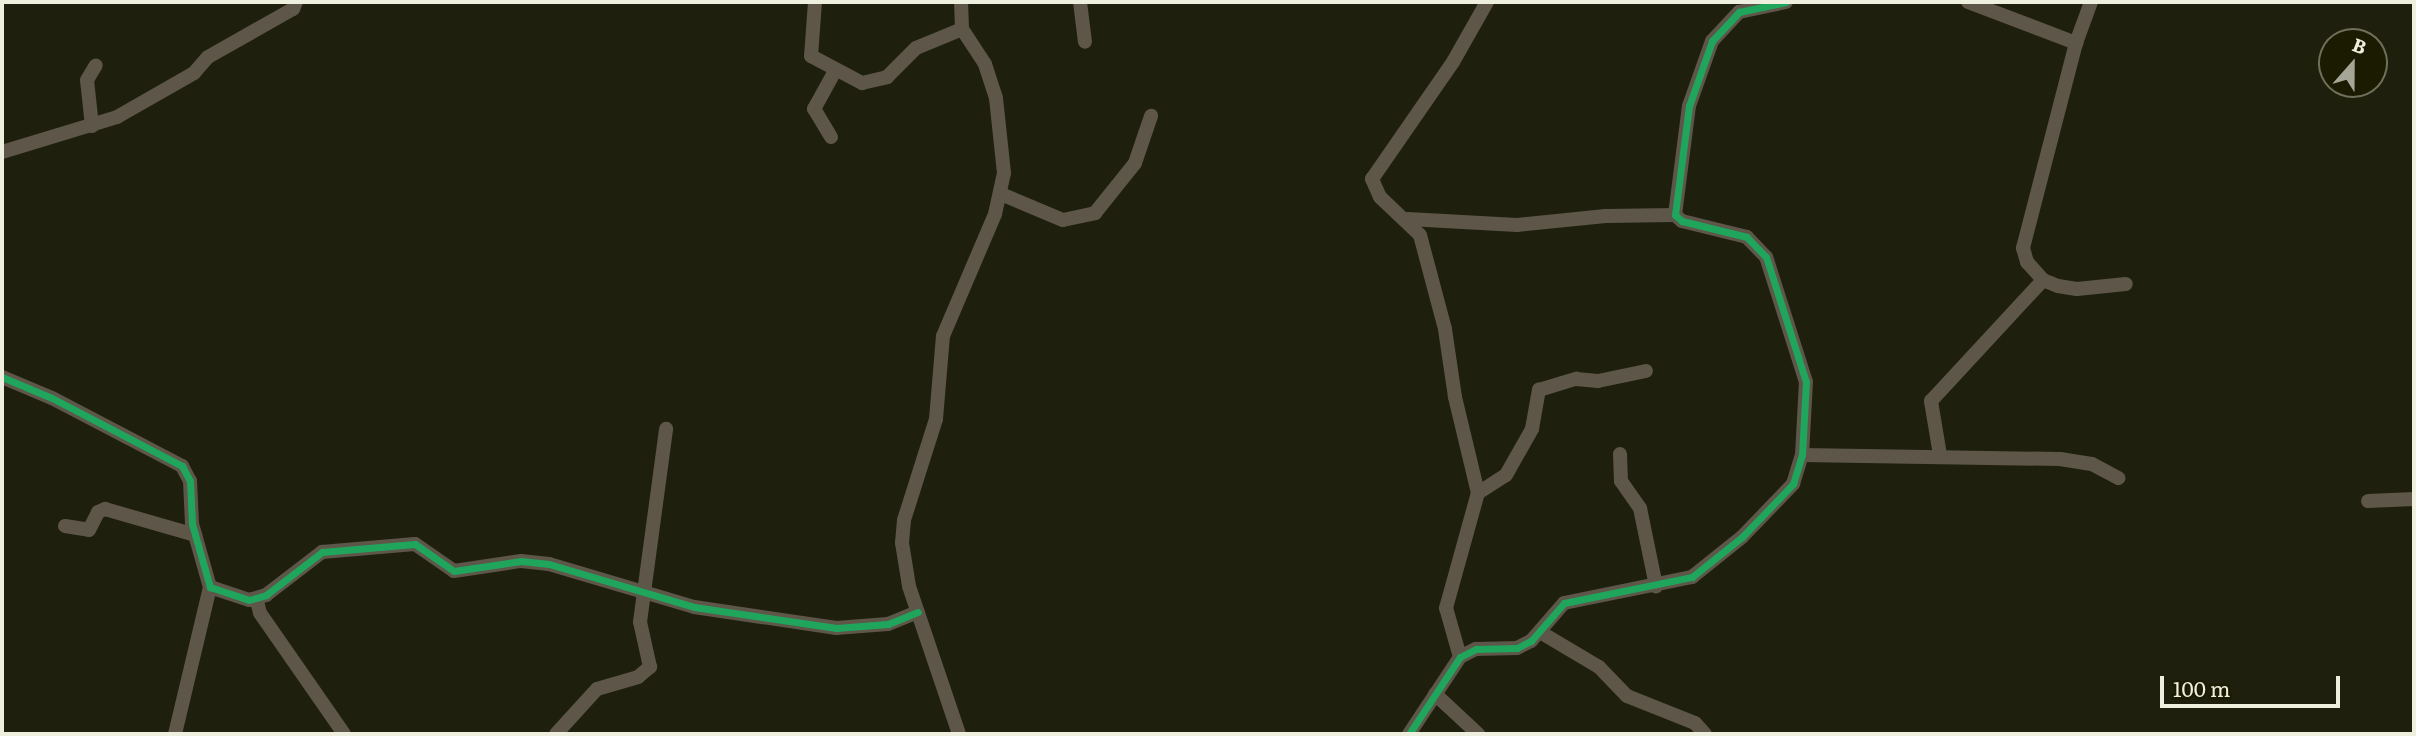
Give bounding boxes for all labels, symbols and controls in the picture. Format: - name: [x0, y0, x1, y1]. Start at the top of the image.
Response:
- north arrow: [2318, 28, 2388, 98]
- text: B: [2349, 30, 2371, 61]
- scale bar: [2164, 662, 2344, 706]
- text: 100 m: [2173, 672, 2230, 703]

